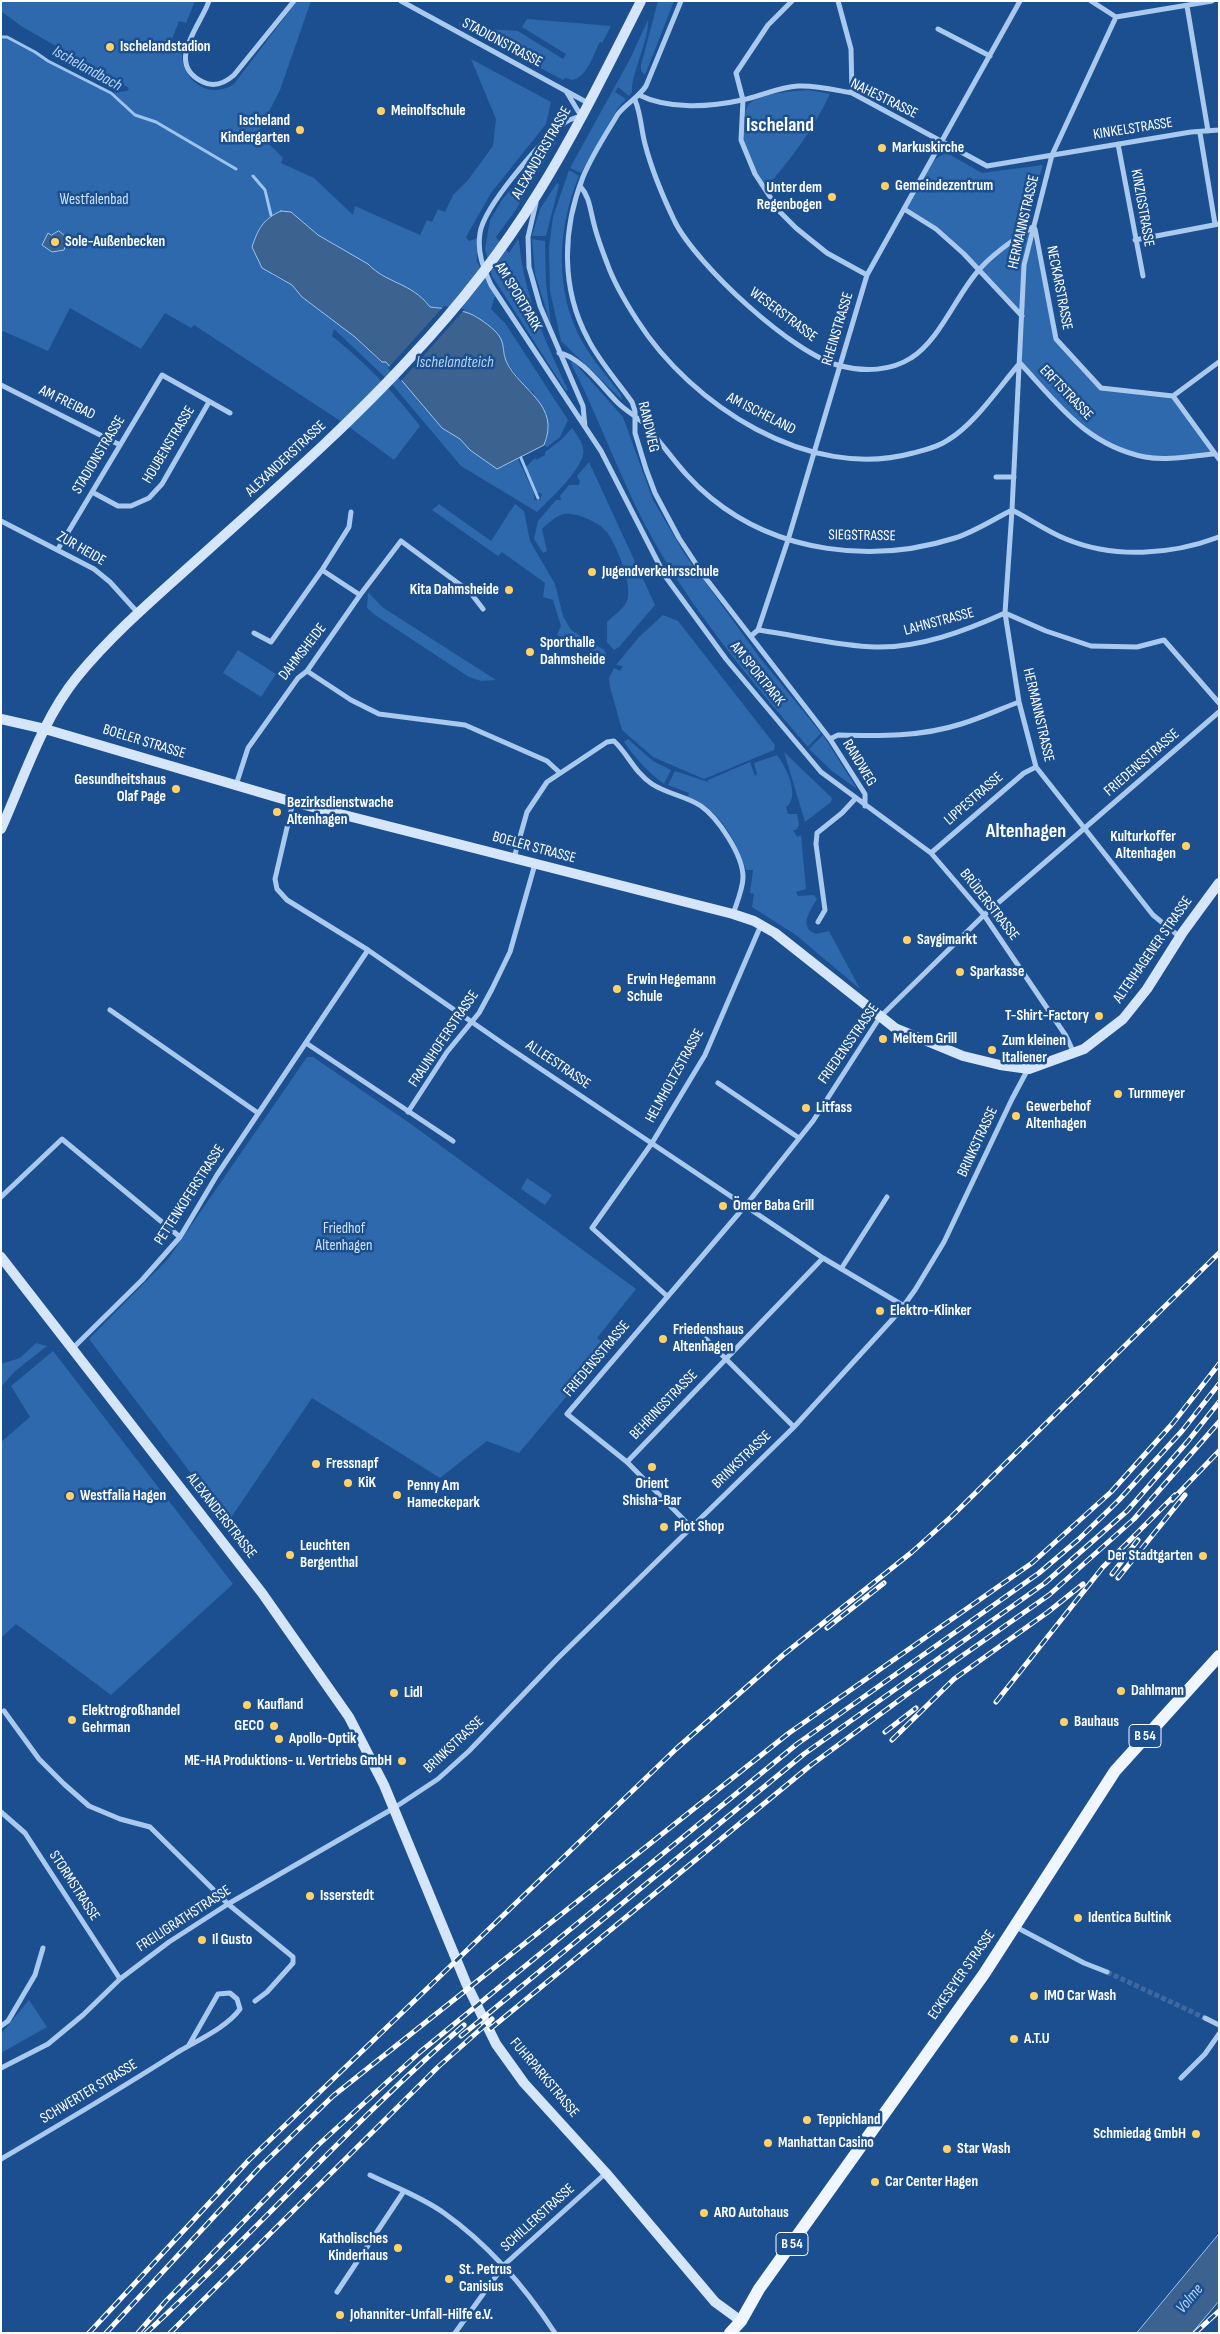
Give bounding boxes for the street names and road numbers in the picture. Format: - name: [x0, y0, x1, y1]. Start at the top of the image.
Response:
- street label: STADIONSTRASSE: [459, 14, 545, 72]
- street label: NAHESTRASSE: [848, 75, 920, 123]
- street label: ALEXANDERSTRASSE: [508, 104, 576, 202]
- street label: KINKELSTRASSE: [1092, 114, 1174, 144]
- street label: KINZIGSTRASSE: [1126, 168, 1158, 248]
- street label: HERMANNSTRASSE: [1004, 173, 1044, 271]
- street label: NECKARSTRASSE: [1042, 244, 1076, 332]
- street label: AM SPORTPARK: [491, 259, 545, 335]
- street label: WESERSTRASSE: [746, 284, 820, 346]
- street label: RHEINSTRASSE: [818, 290, 858, 368]
- street label: ERFTSTRASSE: [1035, 362, 1097, 424]
- street label: AM FREIBAD: [36, 382, 98, 424]
- street label: AM ISCHELAND: [723, 389, 799, 439]
- street label: RANDWEG: [633, 400, 663, 454]
- street label: HOUBENSTRASSE: [139, 403, 199, 487]
- street label: STADIONSTRASSE: [69, 413, 129, 497]
- street label: ALEXANDERSTRASSE: [242, 417, 330, 501]
- street label: SIEGSTRASSE: [828, 526, 896, 546]
- street label: ZUR HEIDE: [53, 528, 109, 570]
- street label: LAHNSTRASSE: [902, 604, 976, 640]
- street label: DAHMSHEIDE: [275, 620, 331, 684]
- street label: AM SPORTPARK: [726, 638, 788, 710]
- street label: HERMANNSTRASSE: [1018, 666, 1058, 764]
- street label: BOELER STRASSE: [100, 721, 188, 763]
- street label: FRIEDENSSTRASSE: [1101, 725, 1183, 801]
- street label: RANDWEG: [838, 736, 880, 790]
- street label: LIPPESTRASSE: [941, 769, 1007, 829]
- street label: BOELER STRASSE: [490, 828, 578, 868]
- street label: BRÜDERSTRASSE: [955, 866, 1023, 944]
- street label: ALTENHAGENER STRASSE: [1109, 893, 1197, 1007]
- street label: FRAUNHOFERSTRASSE: [405, 987, 483, 1091]
- street label: FRIEDENSSTRASSE: [815, 1000, 883, 1088]
- street label: HELMHOLTZSTRASSE: [642, 1026, 708, 1126]
- street label: ALLEESTRASSE: [522, 1037, 594, 1093]
- street label: BRINKSTRASSE: [954, 1104, 1002, 1180]
- street label: PETTENKOFERSTRASSE: [151, 1141, 229, 1249]
- street label: FRIEDENSSTRASSE: [560, 1317, 634, 1401]
- street label: BEHRINGSTRASSE: [626, 1366, 702, 1444]
- street label: BRINKSTRASSE: [709, 1427, 775, 1493]
- street label: ALEXANDERSTRASSE: [182, 1470, 260, 1562]
- street label: BRINKSTRASSE: [420, 1713, 488, 1777]
- road number: B 54: [1129, 1724, 1161, 1748]
- street label: STORMSTRASSE: [45, 1848, 103, 1924]
- street label: FREILIGRATHSTRASSE: [133, 1882, 235, 1956]
- street label: ECKESEYER STRASSE: [925, 1927, 999, 2023]
- street label: FUHRPARKSTRASSE: [506, 2035, 582, 2121]
- street label: SCHWERTER STRASSE: [37, 2056, 141, 2128]
- street label: SCHILLERSTRASSE: [497, 2180, 579, 2256]
- road number: B 54: [776, 2232, 808, 2256]

